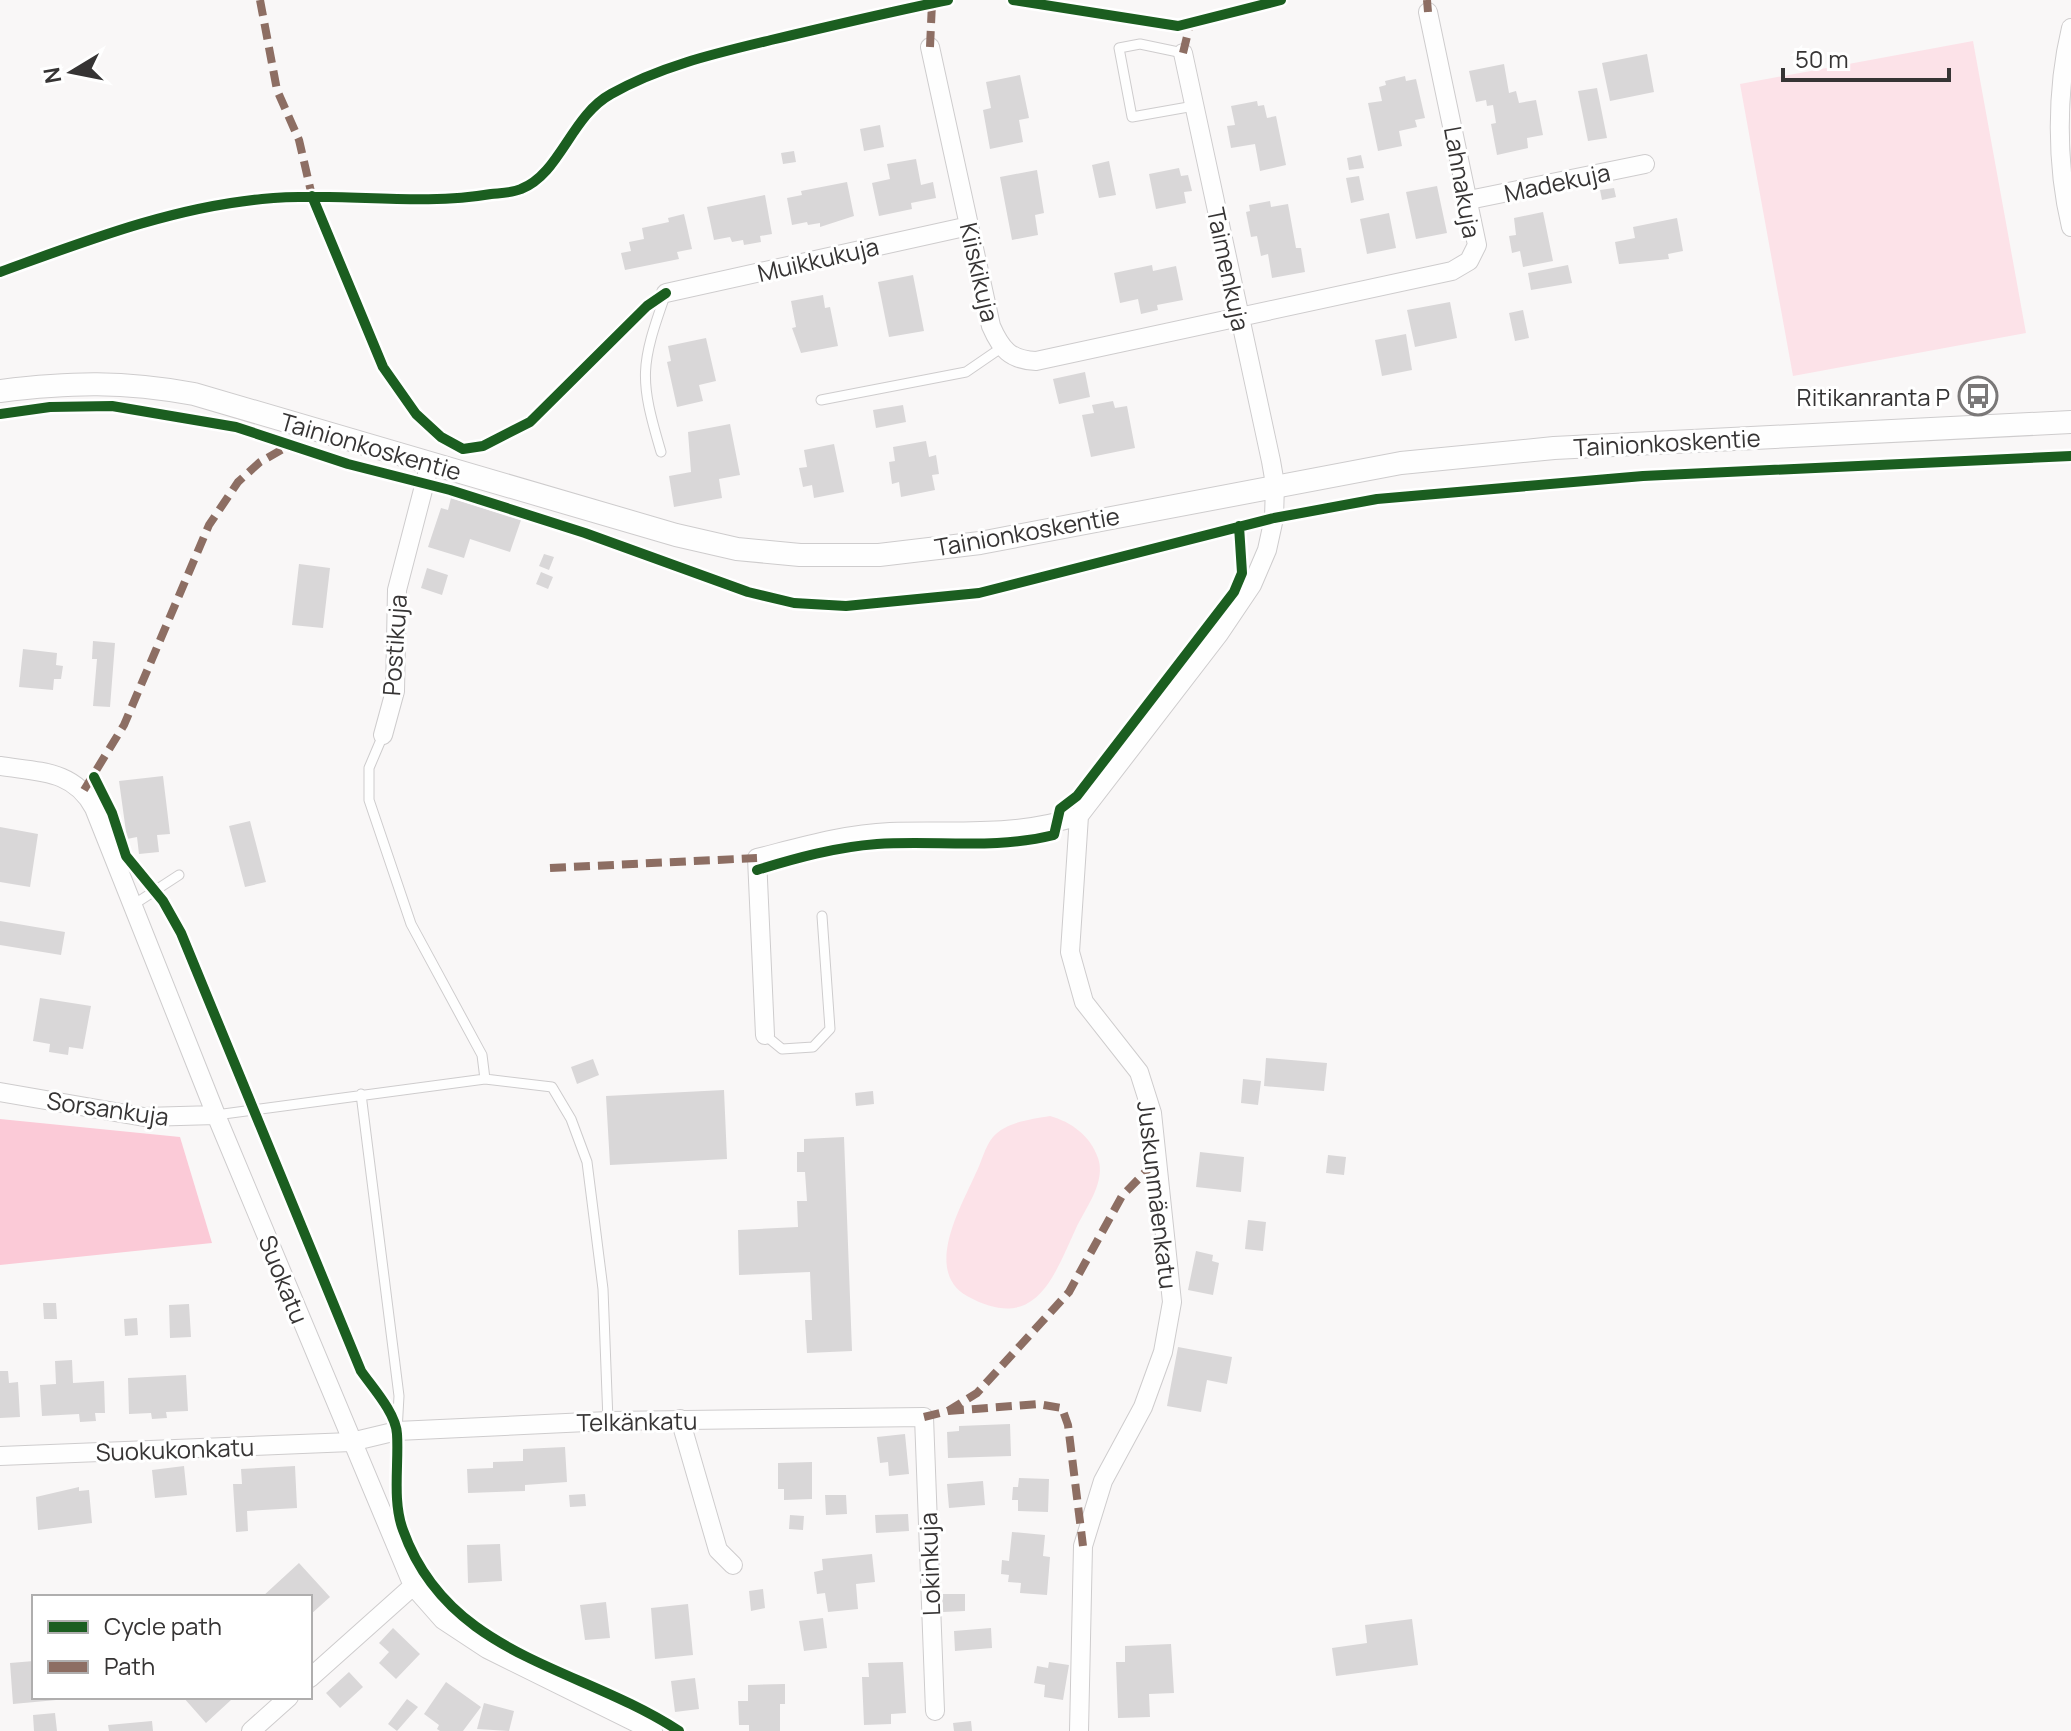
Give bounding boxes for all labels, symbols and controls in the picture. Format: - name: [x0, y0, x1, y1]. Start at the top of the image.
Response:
- north arrow: [32, 32, 112, 112]
- scale bar: [1783, 32, 1949, 82]
- text: 50 m: [1795, 42, 1849, 75]
- text: N: [36, 65, 68, 86]
- street label: Lahnakuja: [1437, 124, 1489, 240]
- street label: Madekuja: [1501, 155, 1613, 209]
- street label: Taimenkuja: [1200, 204, 1258, 334]
- street label: Kiiskikuja: [953, 219, 1007, 325]
- street label: Muikkukuja: [754, 229, 882, 289]
- bus stop icon: Ritikanranta P: [1957, 375, 1999, 417]
- place label: Ritikanranta P: [1797, 380, 1950, 413]
- street label: Tainionkoskentie: [277, 404, 465, 488]
- street label: Tainionkoskentie: [1573, 421, 1761, 463]
- street label: Tainionkoskentie: [932, 499, 1122, 563]
- street label: Postikuja: [374, 593, 414, 697]
- street label: Sorsankuja: [45, 1083, 171, 1133]
- street label: Juskunmäenkatu: [1130, 1099, 1186, 1291]
- street label: Suokatu: [251, 1230, 317, 1328]
- street label: Telkänkatu: [576, 1403, 698, 1439]
- street label: Suokukonkatu: [95, 1430, 255, 1468]
- street label: Lokinkuja: [911, 1512, 947, 1616]
- legend: [32, 1595, 312, 1699]
- text: Cycle path: [104, 1609, 222, 1642]
- text: Path: [104, 1649, 155, 1682]

